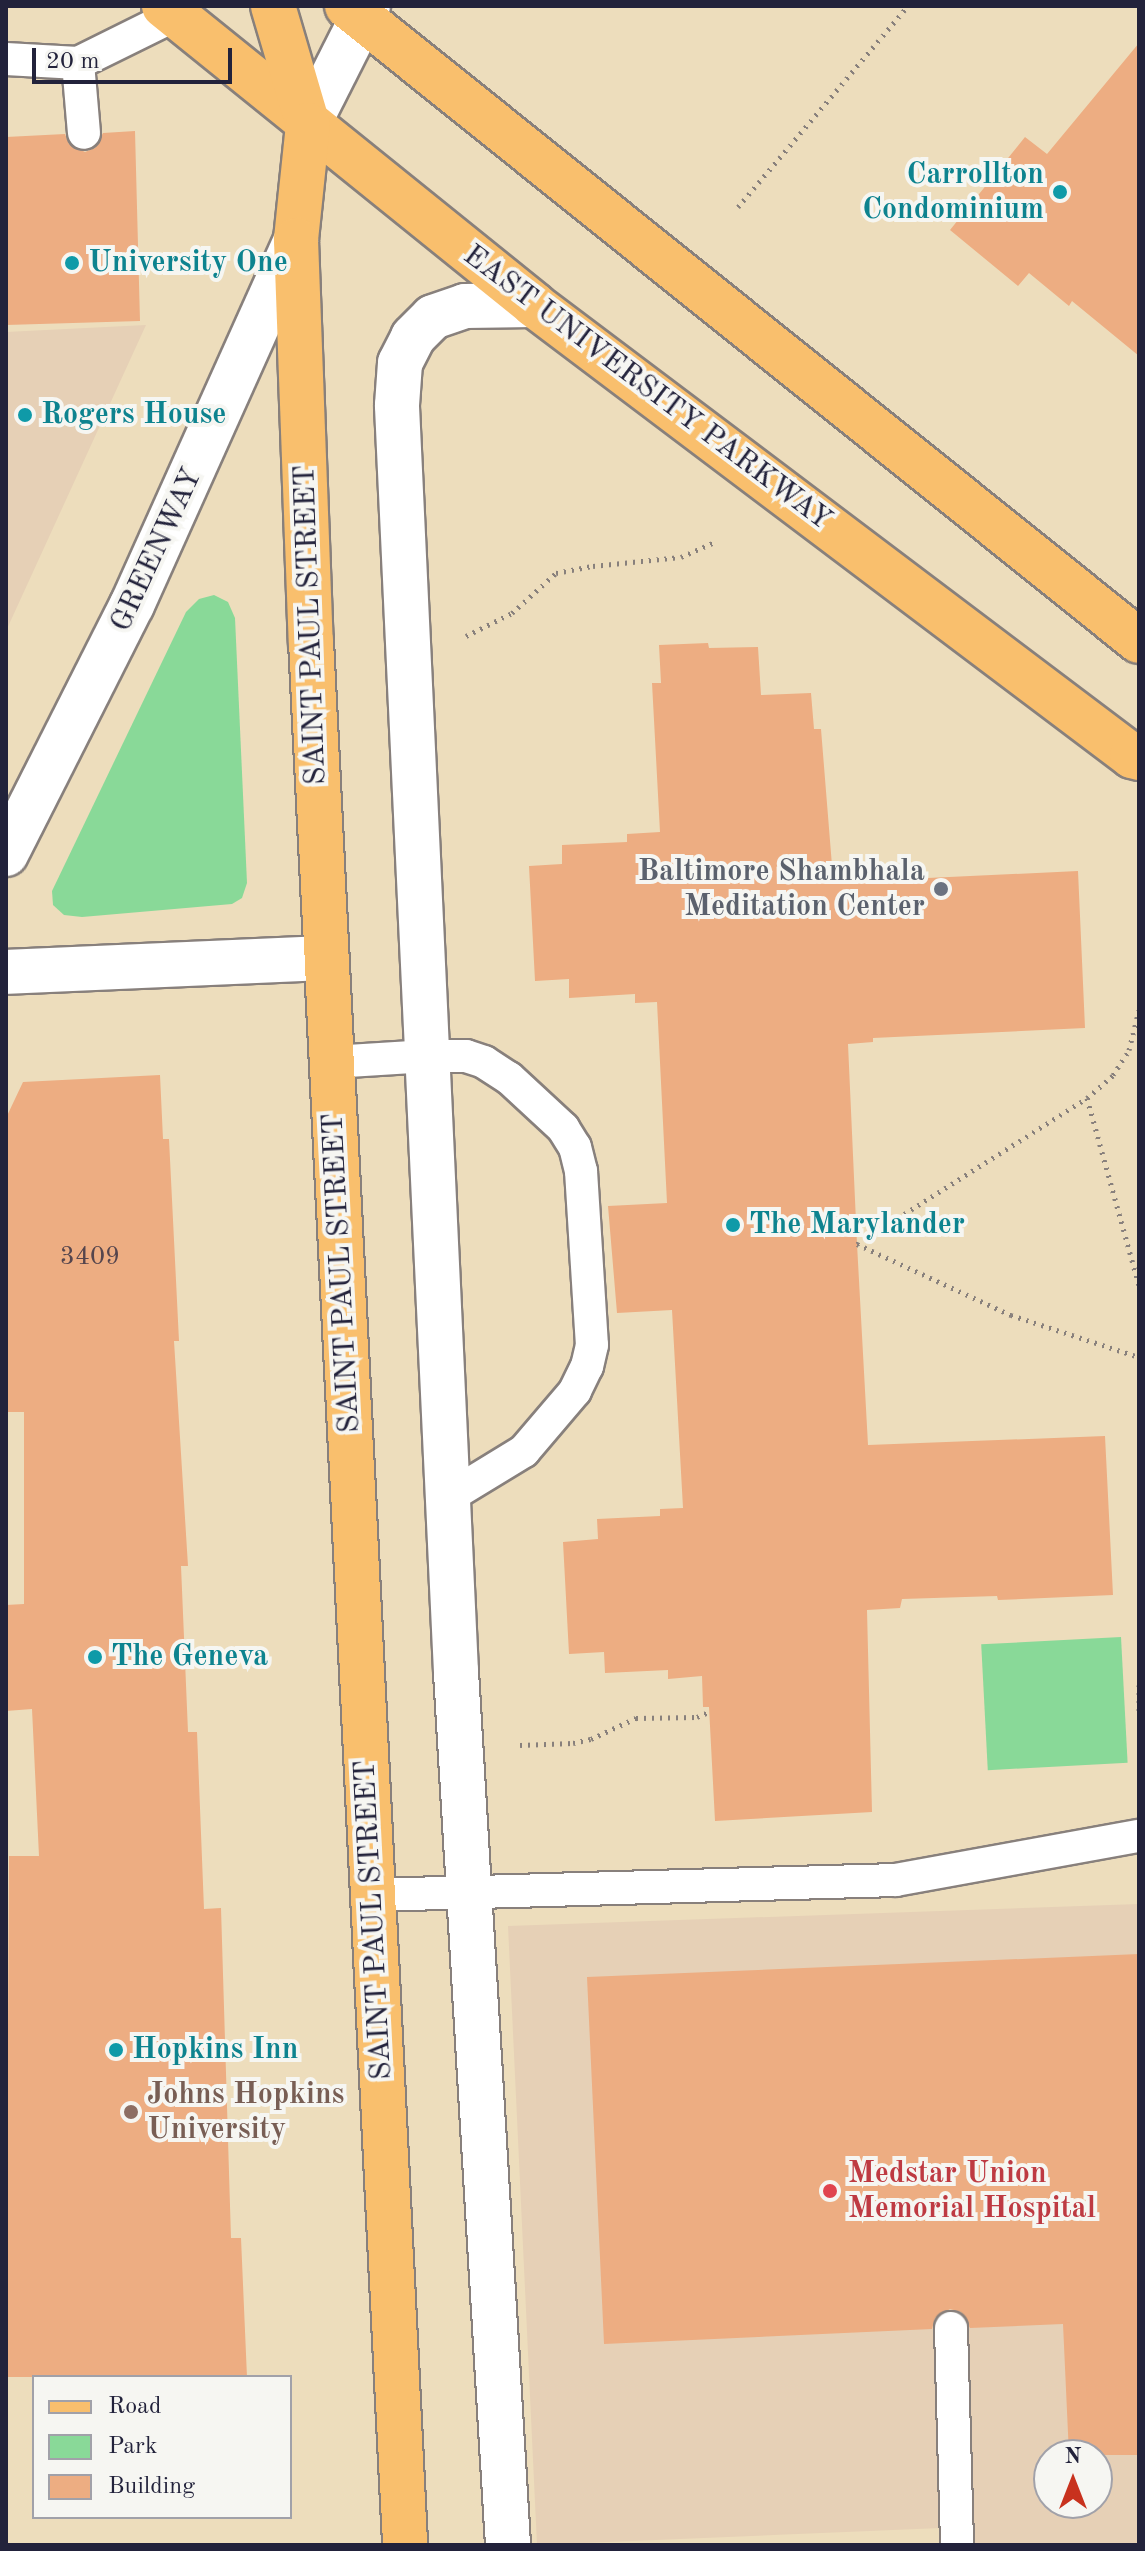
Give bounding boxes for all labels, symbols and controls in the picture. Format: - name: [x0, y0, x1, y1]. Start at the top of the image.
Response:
- scale bar: [36, 32, 236, 82]
- text: 20 m: [46, 50, 100, 74]
- place label: Carrollton Condominium: [862, 157, 1044, 228]
- marker: Carrollton Condominium: [1051, 183, 1069, 201]
- street label: EAST UNIVERSITY PARKWAY: [456, 238, 838, 538]
- place label: University One: [88, 245, 288, 281]
- marker: University One: [63, 254, 81, 272]
- place label: Rogers House: [41, 397, 227, 433]
- marker: Rogers House: [16, 406, 34, 424]
- street label: GREENWAY: [103, 462, 211, 638]
- street label: SAINT PAUL STREET: [287, 464, 335, 786]
- place label: Baltimore Shambhala Meditation Center: [638, 854, 925, 924]
- marker: Baltimore Shambhala Meditation Center: [932, 880, 950, 898]
- street label: SAINT PAUL STREET: [316, 1112, 368, 1434]
- place label: The Marylander: [749, 1207, 965, 1243]
- marker: The Marylander: [724, 1216, 742, 1234]
- house number: 3409: [60, 1242, 120, 1274]
- place label: The Geneva: [111, 1639, 268, 1675]
- marker: The Geneva: [86, 1648, 104, 1666]
- street label: SAINT PAUL STREET: [348, 1759, 400, 2081]
- place label: Hopkins Inn: [132, 2032, 298, 2068]
- marker: Hopkins Inn: [107, 2041, 125, 2059]
- place label: Johns Hopkins University: [147, 2077, 345, 2148]
- marker: Johns Hopkins University: [122, 2103, 140, 2121]
- place label: Medstar Union Memorial Hospital: [848, 2156, 1096, 2226]
- marker: Medstar Union Memorial Hospital: [819, 2180, 841, 2202]
- legend: [32, 2375, 292, 2519]
- text: Road: [108, 2395, 161, 2419]
- text: Park: [108, 2435, 157, 2459]
- north arrow: [1033, 2439, 1113, 2519]
- text: N: [1065, 2446, 1081, 2468]
- text: Building: [108, 2475, 195, 2499]

